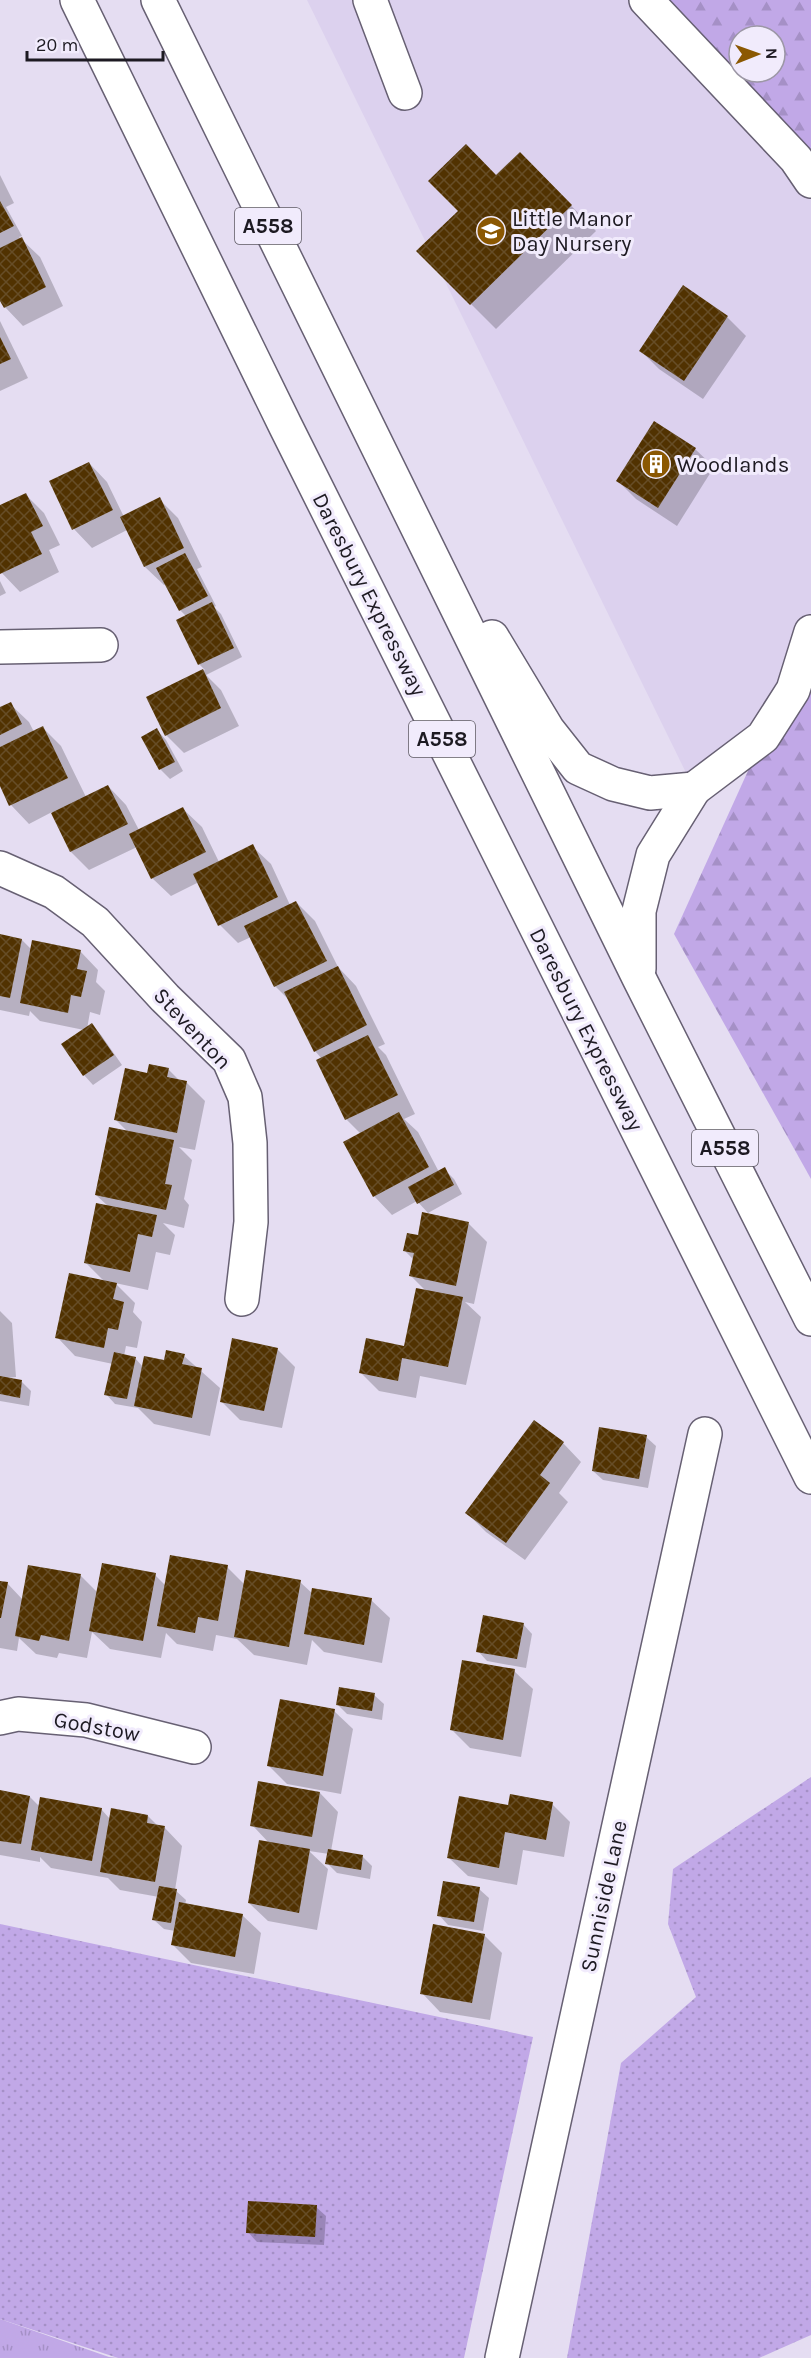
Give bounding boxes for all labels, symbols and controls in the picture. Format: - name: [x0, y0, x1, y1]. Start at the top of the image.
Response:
- scale bar: [27, 24, 164, 62]
- north arrow: [727, 24, 787, 84]
- text: 20 m: [36, 34, 78, 56]
- text: N: [762, 48, 781, 60]
- place label: Little Manor Day Nursery: [512, 206, 632, 257]
- road number: A558: [235, 208, 301, 244]
- school or university icon: Little Manor Day Nursery: [475, 215, 507, 247]
- building icon: Woodlands: [640, 448, 672, 480]
- place label: Woodlands: [677, 452, 789, 478]
- street label: Daresbury Expressway: [307, 489, 432, 700]
- road number: A558: [409, 721, 475, 757]
- street label: Daresbury Expressway: [524, 924, 649, 1135]
- street label: Steventon: [148, 982, 237, 1075]
- road number: A558: [692, 1130, 758, 1166]
- street label: Godstow: [52, 1707, 142, 1747]
- street label: Sunniside Lane: [575, 1818, 633, 1974]

